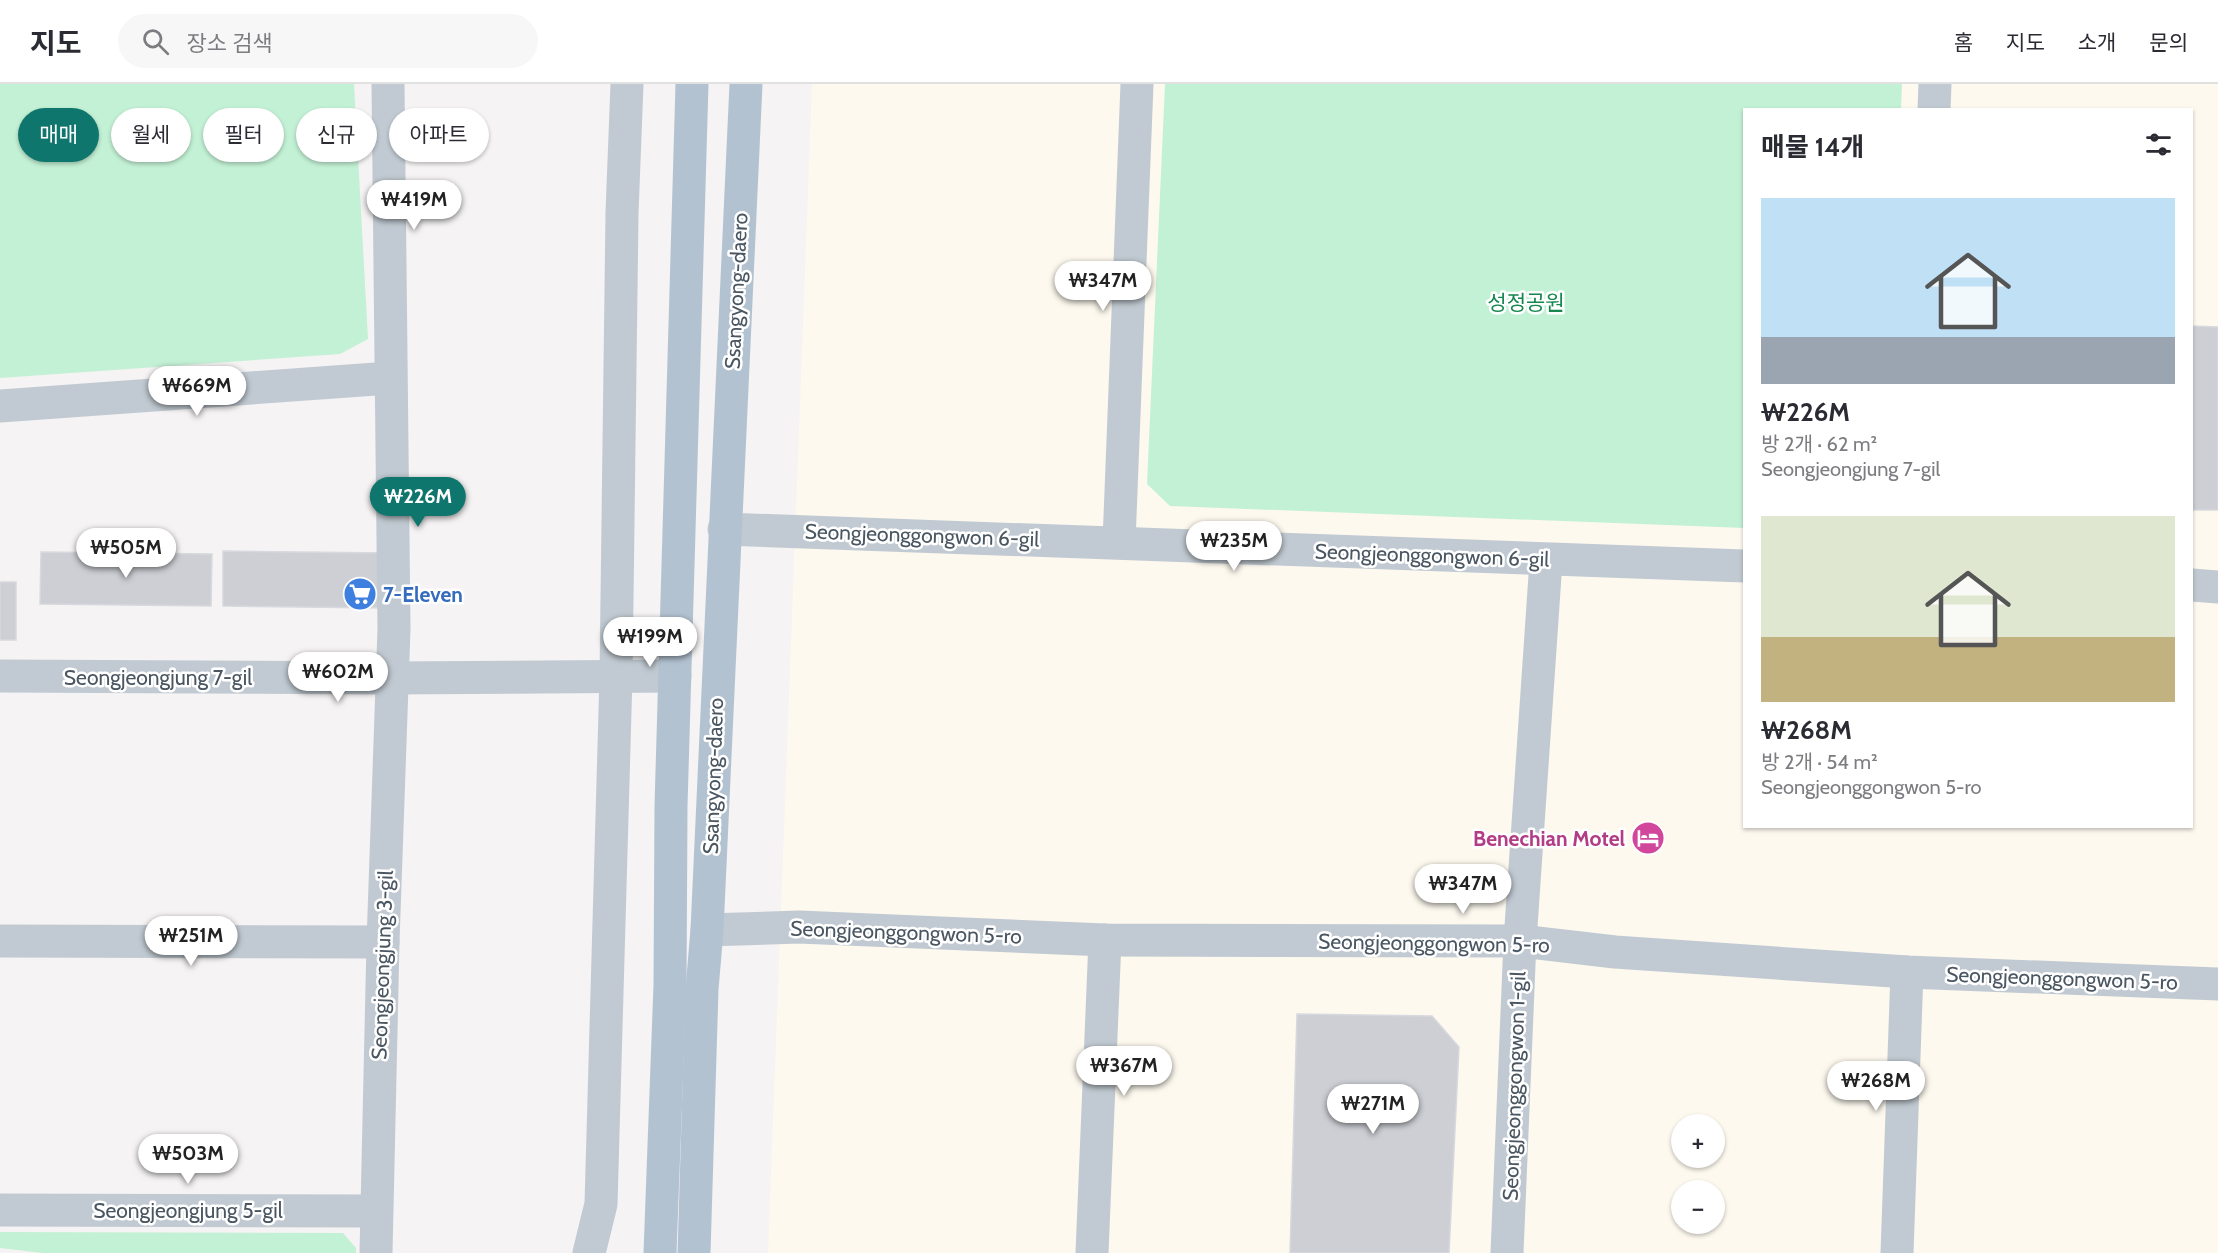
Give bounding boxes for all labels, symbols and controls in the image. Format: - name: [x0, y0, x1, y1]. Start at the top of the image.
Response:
- search box: [118, 14, 538, 68]
- icon: search: [139, 25, 172, 58]
- text: 지도: [30, 26, 82, 60]
- text: 장소 검색: [187, 30, 272, 57]
- text: 홈: [1954, 30, 1973, 55]
- text: 지도: [2006, 30, 2045, 55]
- text: 소개: [2078, 30, 2116, 55]
- text: 문의: [2149, 30, 2188, 55]
- chip: 매매: [18, 108, 99, 162]
- chip: 월세: [111, 108, 191, 162]
- chip: 필터: [203, 108, 284, 162]
- chip: 신규: [296, 108, 377, 162]
- chip: 아파트: [389, 108, 489, 162]
- icon: filters: [2142, 128, 2175, 161]
- text: 매물 14개: [1761, 131, 1864, 163]
- pin: ₩419M: [372, 180, 456, 231]
- text: ₩419M: [381, 187, 447, 211]
- street label: Ssangyong-daero: [719, 212, 753, 370]
- icon: home: [1914, 237, 2022, 345]
- pin: ₩347M: [1061, 261, 1145, 312]
- text: ₩347M: [1069, 268, 1138, 292]
- park label: 성정공원: [1487, 290, 1565, 315]
- pin: ₩669M: [155, 366, 239, 417]
- text: ₩669M: [162, 373, 232, 397]
- text: ₩226M: [1761, 396, 1850, 428]
- text: 방 2개 · 62 m²: [1761, 432, 1877, 456]
- text: Seongjeongjung 7-gil: [1761, 457, 1940, 481]
- pin: ₩226M: [376, 477, 460, 528]
- text: ₩226M: [384, 484, 452, 508]
- street label: Seongjeonggongwon 6-gil: [804, 518, 1040, 553]
- pin: ₩235M: [1192, 521, 1276, 572]
- pin: ₩505M: [84, 528, 168, 579]
- text: ₩235M: [1200, 528, 1268, 552]
- text: ₩505M: [90, 535, 162, 559]
- street label: Seongjeonggongwon 6-gil: [1314, 538, 1550, 573]
- icon: home: [1914, 555, 2022, 663]
- supermarket icon: 7-Eleven: [342, 576, 378, 612]
- place label: 7-Eleven: [383, 582, 463, 607]
- pin: ₩199M: [608, 617, 692, 668]
- text: ₩199M: [617, 624, 683, 648]
- pin: ₩602M: [296, 652, 380, 703]
- text: ₩602M: [302, 659, 374, 683]
- street label: Seongjeongjung 7-gil: [64, 665, 252, 691]
- street label: Ssangyong-daero: [698, 697, 728, 855]
- text: ₩268M: [1761, 714, 1852, 746]
- text: 방 2개 · 54 m²: [1761, 750, 1878, 774]
- text: Seongjeonggongwon 5-ro: [1761, 775, 1982, 799]
- hotel icon: Benechian Motel: [1630, 820, 1666, 856]
- place label: Benechian Motel: [1473, 826, 1625, 851]
- pin: ₩347M: [1421, 864, 1505, 915]
- street label: Seongjeongjung 3-gil: [366, 870, 399, 1060]
- text: ₩347M: [1429, 871, 1498, 895]
- street label: Seongjeonggongwon 5-ro: [790, 915, 1022, 950]
- pin: ₩251M: [149, 916, 233, 967]
- text: ₩251M: [159, 923, 223, 947]
- street label: Seongjeonggongwon 5-ro: [1318, 928, 1550, 959]
- street label: Seongjeonggongwon 5-ro: [1946, 961, 2178, 996]
- street label: Seongjeonggongwon 1-gil: [1498, 971, 1531, 1201]
- pin: ₩367M: [1082, 1046, 1166, 1097]
- text: ₩367M: [1090, 1053, 1158, 1077]
- pin: ₩268M: [1834, 1061, 1918, 1112]
- text: ₩268M: [1841, 1068, 1911, 1092]
- pin: ₩271M: [1331, 1084, 1415, 1135]
- text: ₩271M: [1341, 1091, 1405, 1115]
- map controls: [1671, 1114, 1725, 1234]
- button: +: [1671, 1114, 1725, 1168]
- pin: ₩503M: [146, 1134, 230, 1185]
- text: ₩503M: [152, 1141, 224, 1165]
- button: −: [1671, 1180, 1725, 1234]
- street label: Seongjeongjung 5-gil: [93, 1198, 283, 1224]

